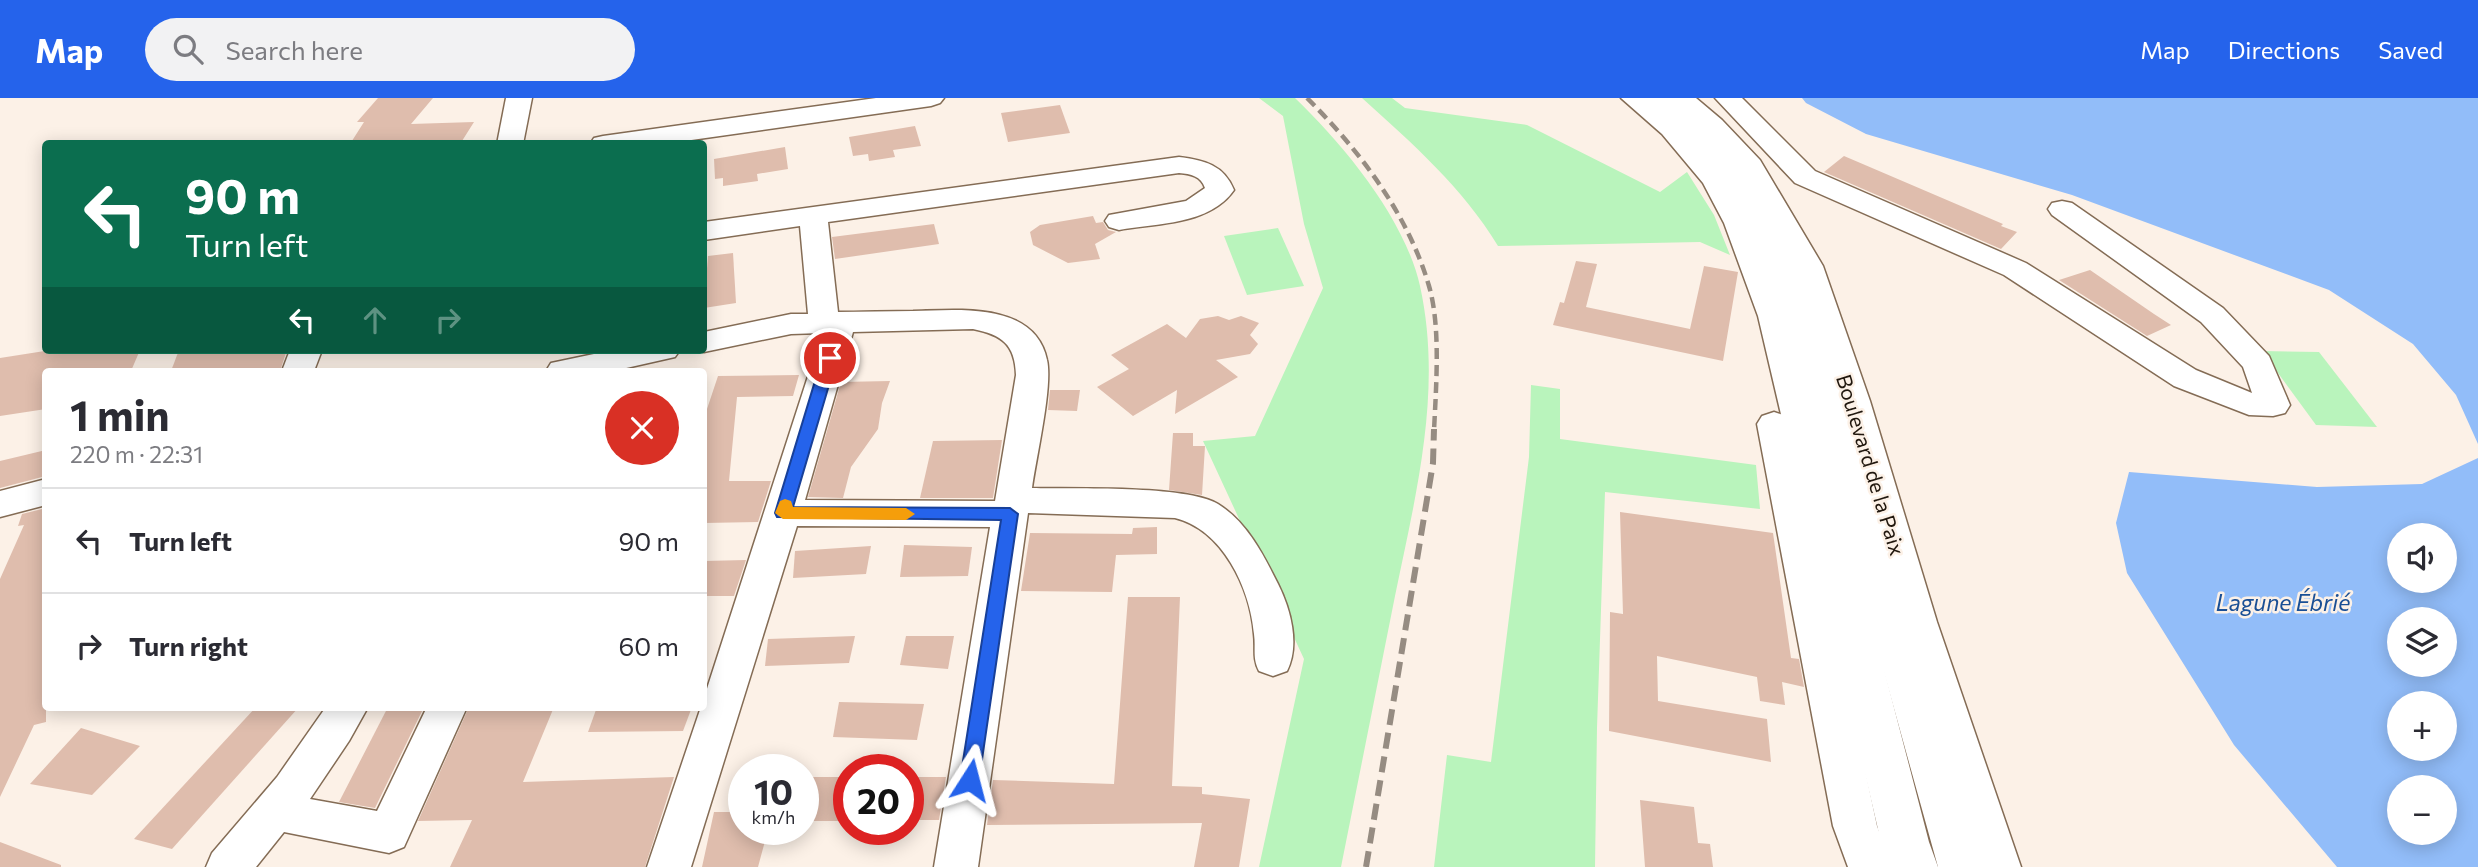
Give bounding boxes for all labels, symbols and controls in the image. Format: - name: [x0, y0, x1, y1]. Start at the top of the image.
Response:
- search box: [145, 18, 635, 81]
- text: Map: [35, 29, 103, 70]
- icon: search: [169, 30, 207, 68]
- text: Search here: [225, 34, 363, 65]
- text: Map: [2140, 35, 2190, 64]
- text: Directions: [2228, 35, 2340, 64]
- text: Saved: [2378, 35, 2443, 64]
- text: 90 m: [185, 164, 300, 224]
- icon: left: [70, 168, 161, 259]
- text: Turn left: [185, 224, 309, 264]
- icon: left: [283, 301, 321, 339]
- icon: ahead: [356, 301, 394, 339]
- icon: right: [429, 301, 467, 339]
- pin: [800, 328, 860, 388]
- icon: arrive: [811, 339, 849, 377]
- street label: Boulevard de la Paix: [1832, 371, 1911, 558]
- text: 1 min: [70, 388, 170, 440]
- button: close: [605, 391, 679, 465]
- text: 220 m · 22:31: [70, 440, 203, 468]
- icon: left: [70, 522, 108, 560]
- map controls: [2387, 523, 2457, 845]
- button: sound: [2387, 523, 2457, 593]
- text: Turn left: [129, 525, 232, 556]
- text: 90 m: [619, 525, 679, 556]
- water label: Lagune Ébrié: [2216, 588, 2351, 616]
- button: layers: [2387, 607, 2457, 677]
- icon: right: [70, 627, 108, 665]
- text: Turn right: [129, 630, 248, 661]
- text: 60 m: [619, 630, 679, 661]
- button: +: [2387, 691, 2457, 761]
- position arrow: [933, 743, 1007, 817]
- speed limit sign: 20: [833, 754, 924, 845]
- text: 10: [754, 769, 793, 812]
- button: −: [2387, 775, 2457, 845]
- text: km/h: [752, 806, 795, 828]

